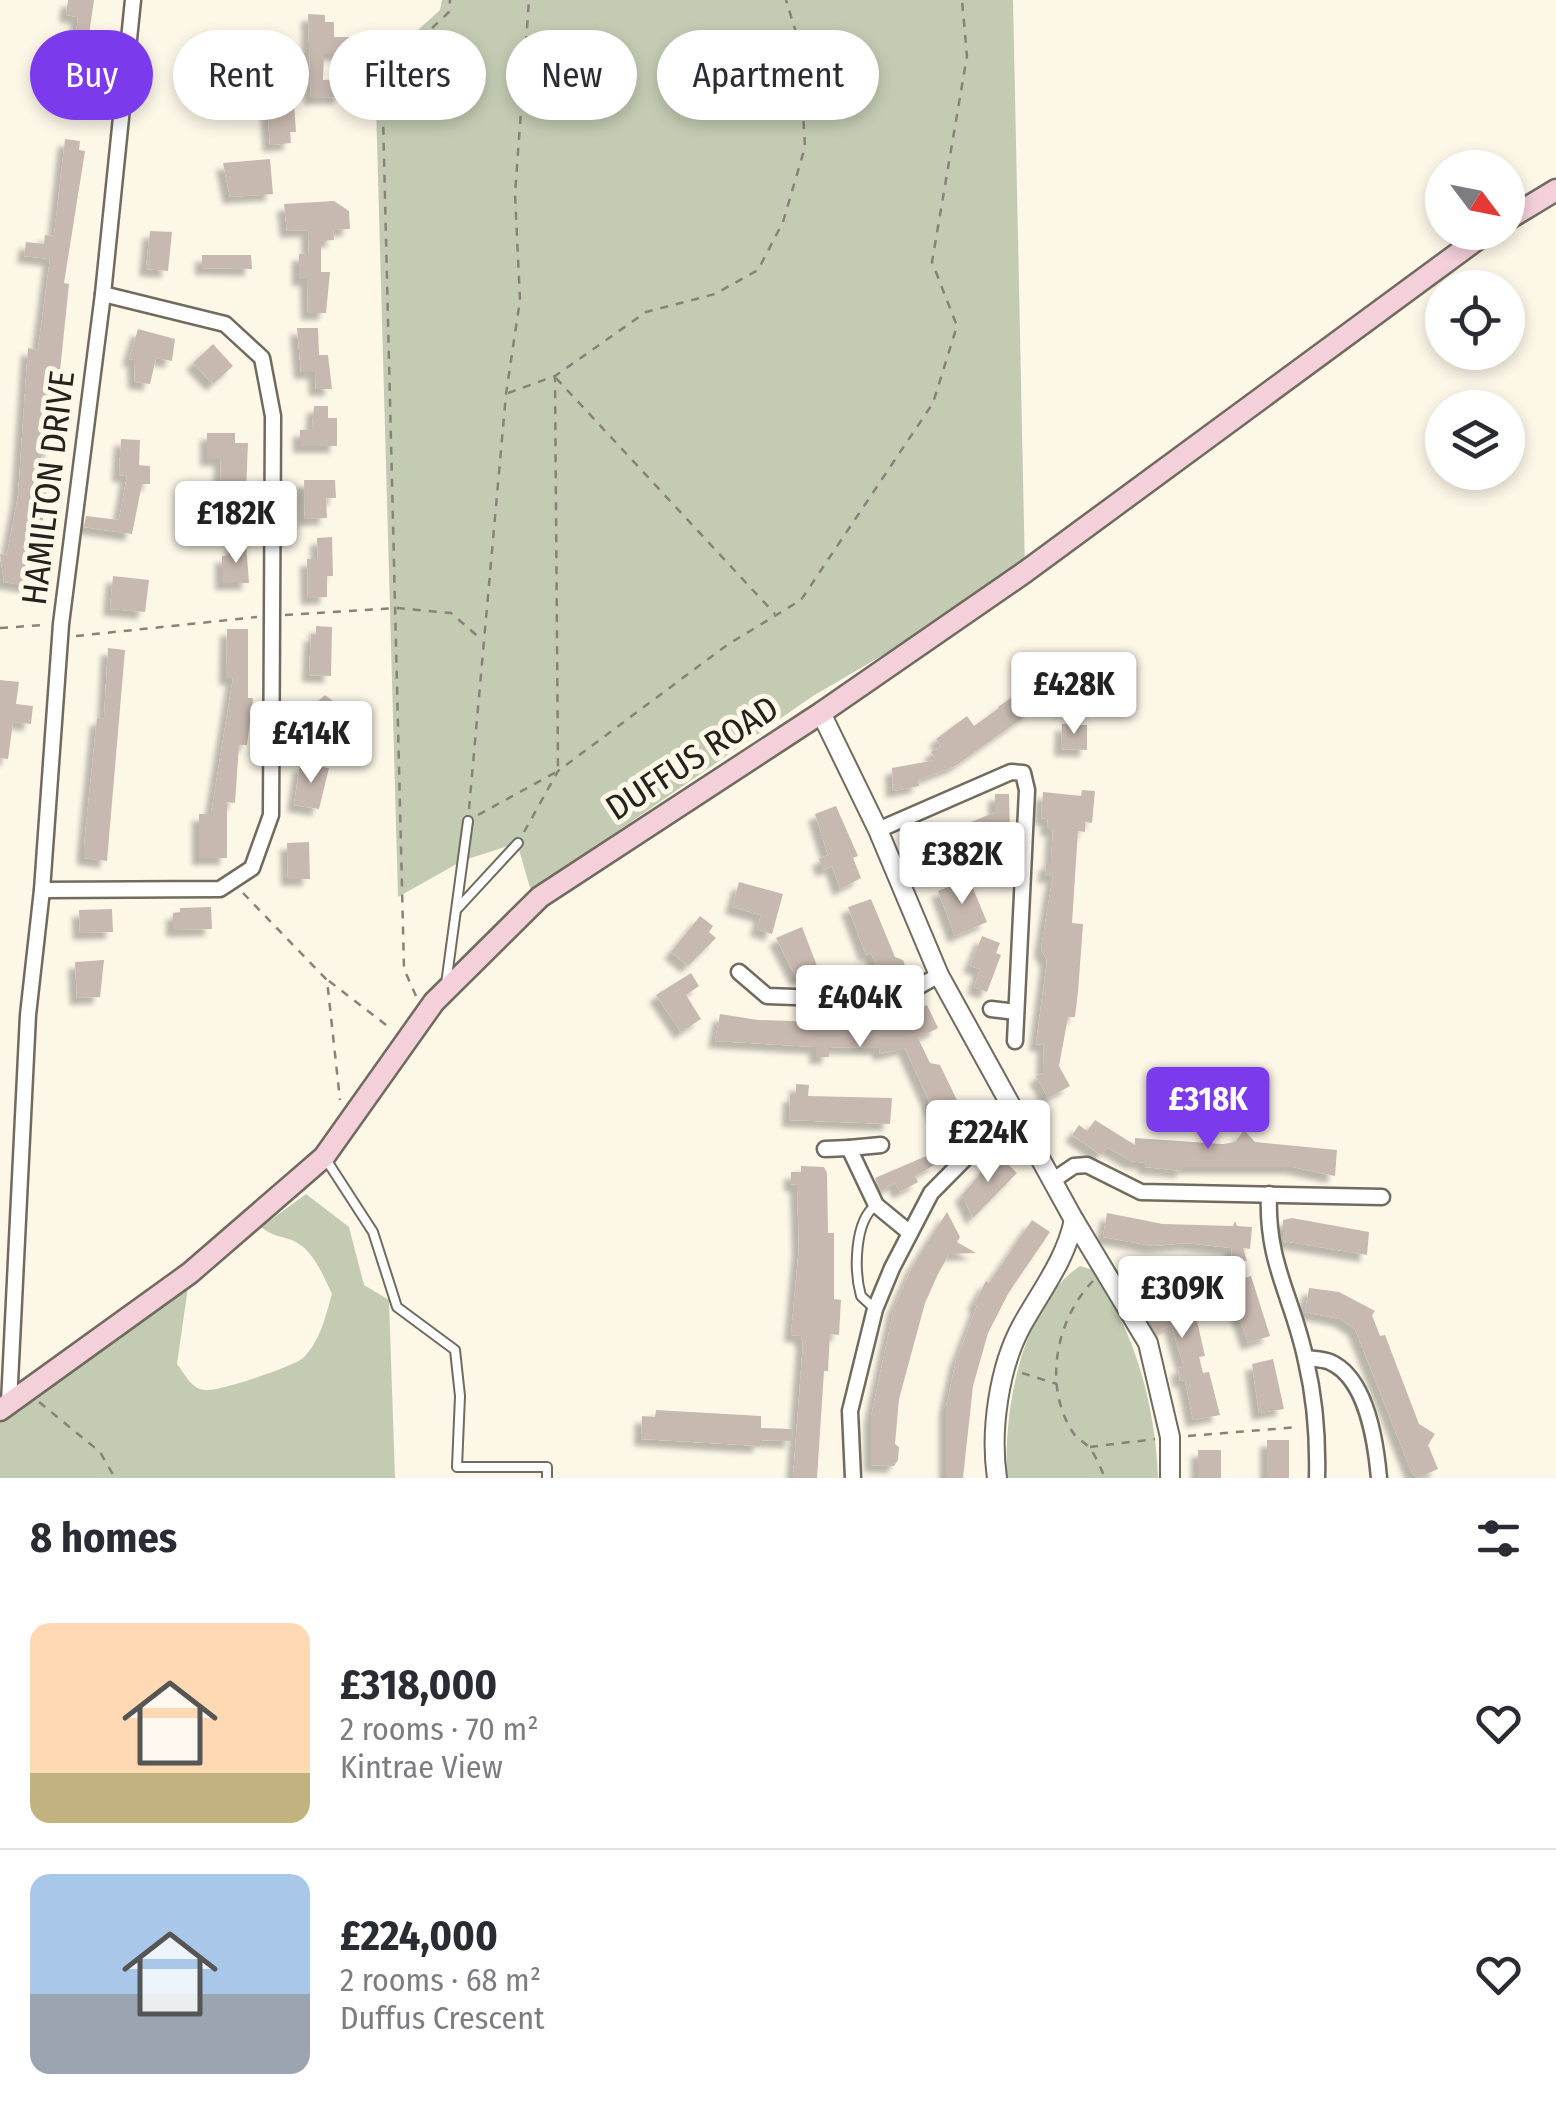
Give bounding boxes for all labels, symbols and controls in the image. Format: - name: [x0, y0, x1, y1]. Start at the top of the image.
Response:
- chip: Buy: [30, 30, 153, 120]
- chip: Rent: [173, 30, 309, 120]
- chip: Filters: [329, 30, 486, 120]
- chip: New: [506, 30, 637, 120]
- chip: Apartment: [657, 30, 879, 120]
- north arrow: [1425, 150, 1525, 250]
- map controls: [1425, 150, 1525, 490]
- button: locate: [1425, 270, 1525, 370]
- street label: HAMILTON DRIVE: [13, 369, 83, 607]
- button: layers: [1425, 390, 1525, 490]
- pin: £182K: [166, 481, 306, 566]
- text: £182K: [197, 494, 275, 532]
- pin: £428K: [1004, 652, 1144, 737]
- text: £428K: [1033, 665, 1115, 703]
- street label: DUFFUS ROAD: [598, 687, 786, 829]
- pin: £414K: [241, 701, 381, 786]
- text: £414K: [272, 714, 350, 752]
- pin: £382K: [892, 822, 1032, 907]
- text: £382K: [922, 835, 1003, 873]
- pin: £404K: [790, 965, 930, 1050]
- text: £404K: [818, 978, 902, 1016]
- pin: £318K: [1138, 1067, 1278, 1152]
- text: £318K: [1168, 1080, 1248, 1118]
- pin: £224K: [918, 1100, 1058, 1185]
- text: £224K: [948, 1113, 1028, 1151]
- pin: £309K: [1112, 1256, 1252, 1341]
- text: £309K: [1140, 1269, 1224, 1307]
- icon: filters: [1471, 1511, 1526, 1566]
- text: 8 homes: [30, 1513, 177, 1563]
- text: £318,000: [340, 1660, 497, 1710]
- icon: home: [110, 1663, 230, 1783]
- icon: heart: [1471, 1696, 1526, 1751]
- text: 2 rooms · 70 m²: [340, 1710, 539, 1748]
- text: Kintrae View: [340, 1748, 503, 1786]
- text: £224,000: [340, 1911, 498, 1961]
- icon: home: [110, 1914, 230, 2034]
- icon: heart: [1471, 1947, 1526, 2002]
- text: 2 rooms · 68 m²: [340, 1961, 541, 1999]
- text: Duffus Crescent: [340, 1999, 545, 2037]

